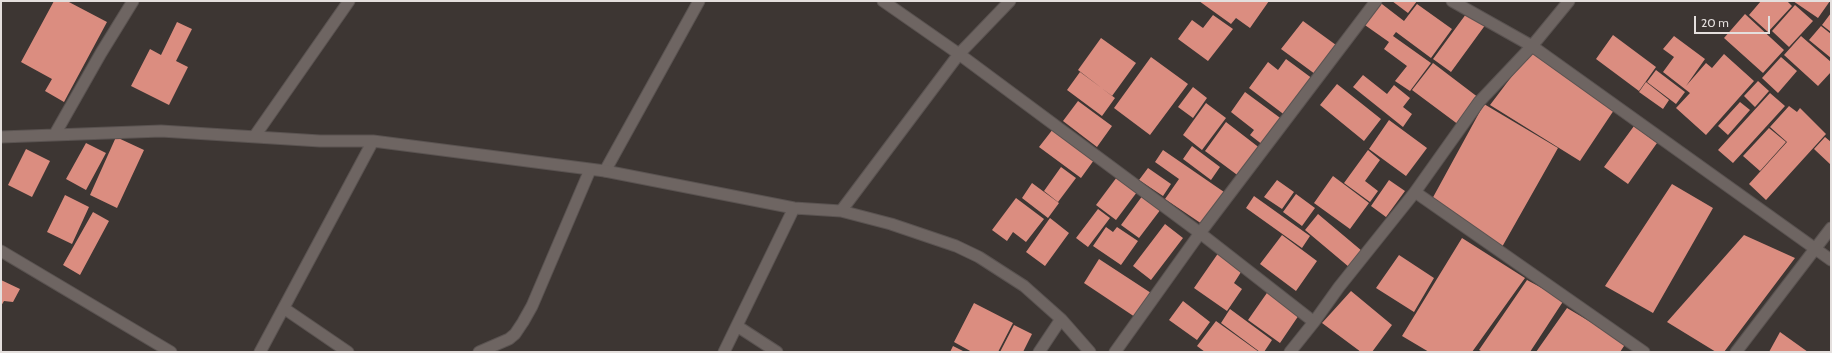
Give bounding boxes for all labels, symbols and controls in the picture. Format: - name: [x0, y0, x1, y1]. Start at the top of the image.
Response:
- scale bar: [1696, 8, 1772, 34]
- text: 20 m: [1701, 15, 1729, 30]

